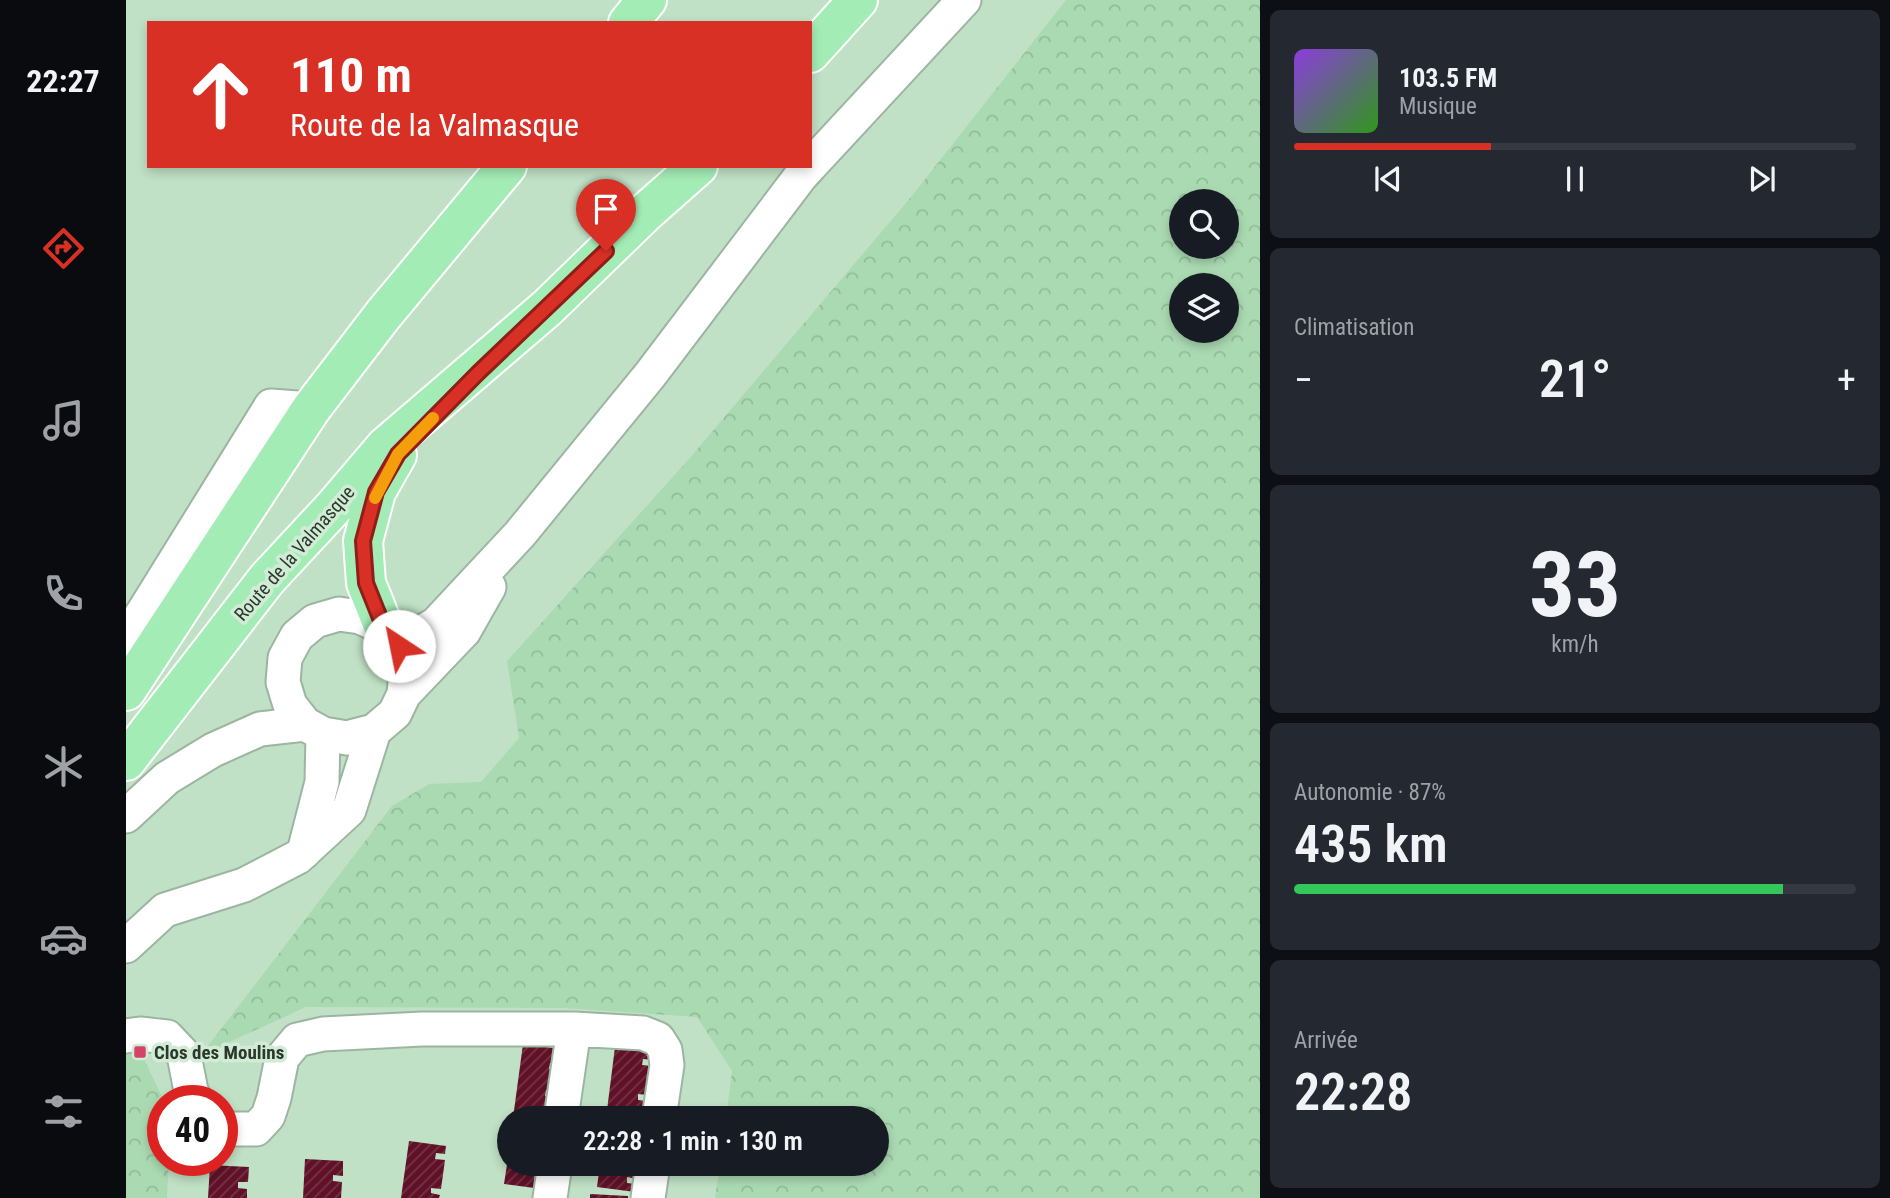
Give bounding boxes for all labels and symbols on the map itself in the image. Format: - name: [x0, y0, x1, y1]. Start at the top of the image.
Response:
- pin: [576, 179, 636, 251]
- street label: Route de la Valmasque: [229, 481, 359, 626]
- position arrow: [362, 609, 436, 683]
- place label: Clos des Moulins: [154, 1041, 284, 1064]
- marker: Clos des Moulins: [132, 1044, 148, 1060]
- speed limit sign: 40: [147, 1085, 238, 1176]

